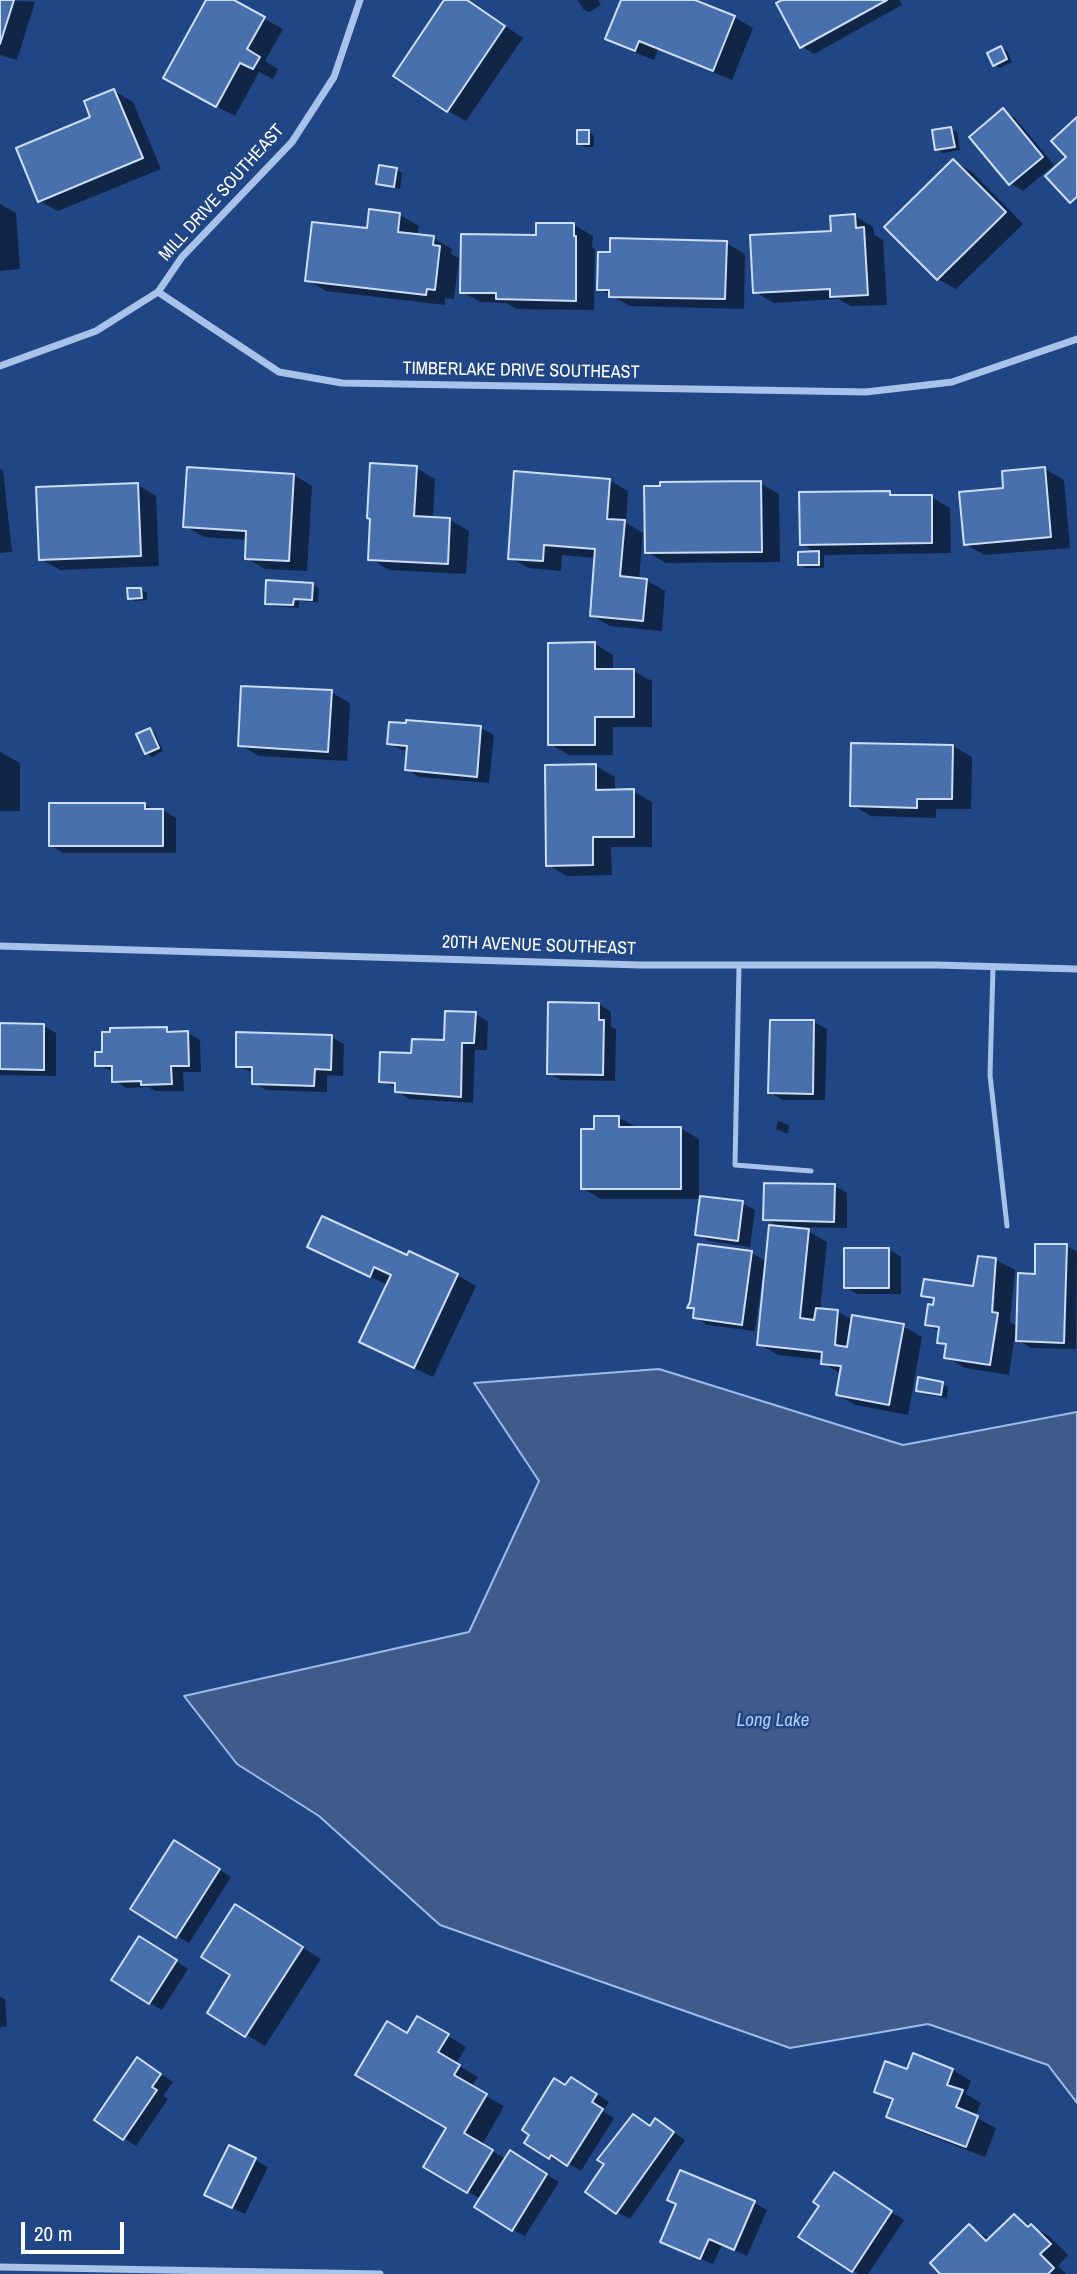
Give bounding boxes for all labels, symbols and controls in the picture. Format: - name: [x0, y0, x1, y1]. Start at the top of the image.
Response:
- street label: MILL DRIVE SOUTHEAST: [155, 120, 289, 266]
- street label: TIMBERLAKE DRIVE SOUTHEAST: [402, 358, 640, 384]
- street label: 20TH AVENUE SOUTHEAST: [442, 932, 636, 960]
- water label: Long Lake: [737, 1710, 809, 1732]
- scale bar: [24, 2208, 128, 2252]
- text: 20 m: [34, 2219, 72, 2248]

